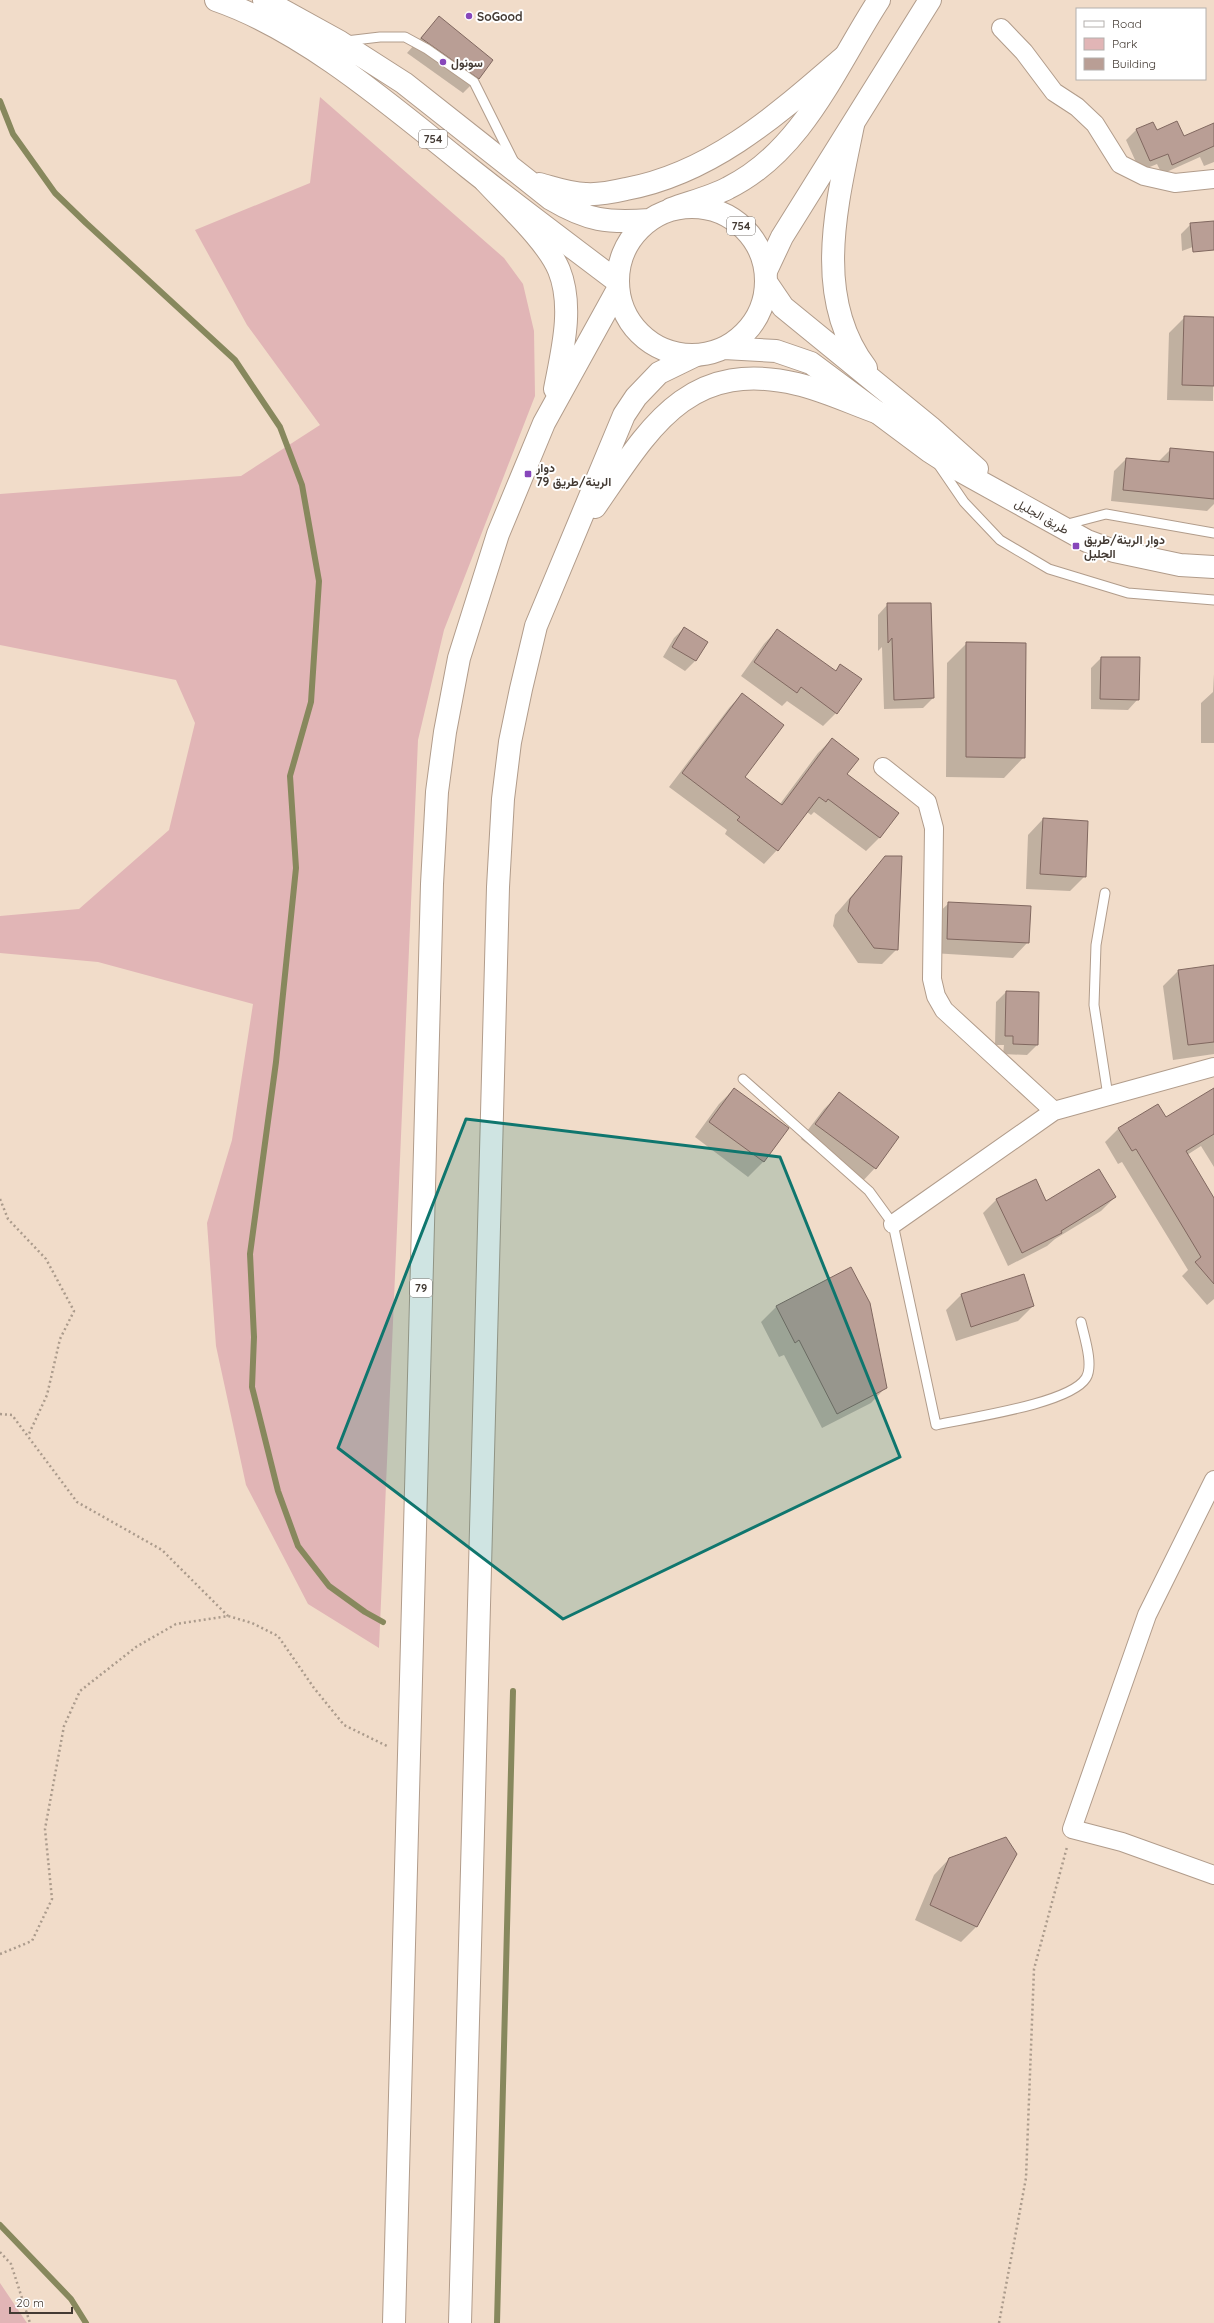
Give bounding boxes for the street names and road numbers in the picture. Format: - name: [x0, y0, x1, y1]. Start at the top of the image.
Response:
- road number: 754: [419, 130, 447, 148]
- road number: 754: [727, 217, 755, 235]
- street label: طريق الجليل: [1012, 495, 1072, 538]
- road number: 79: [410, 1279, 432, 1297]

